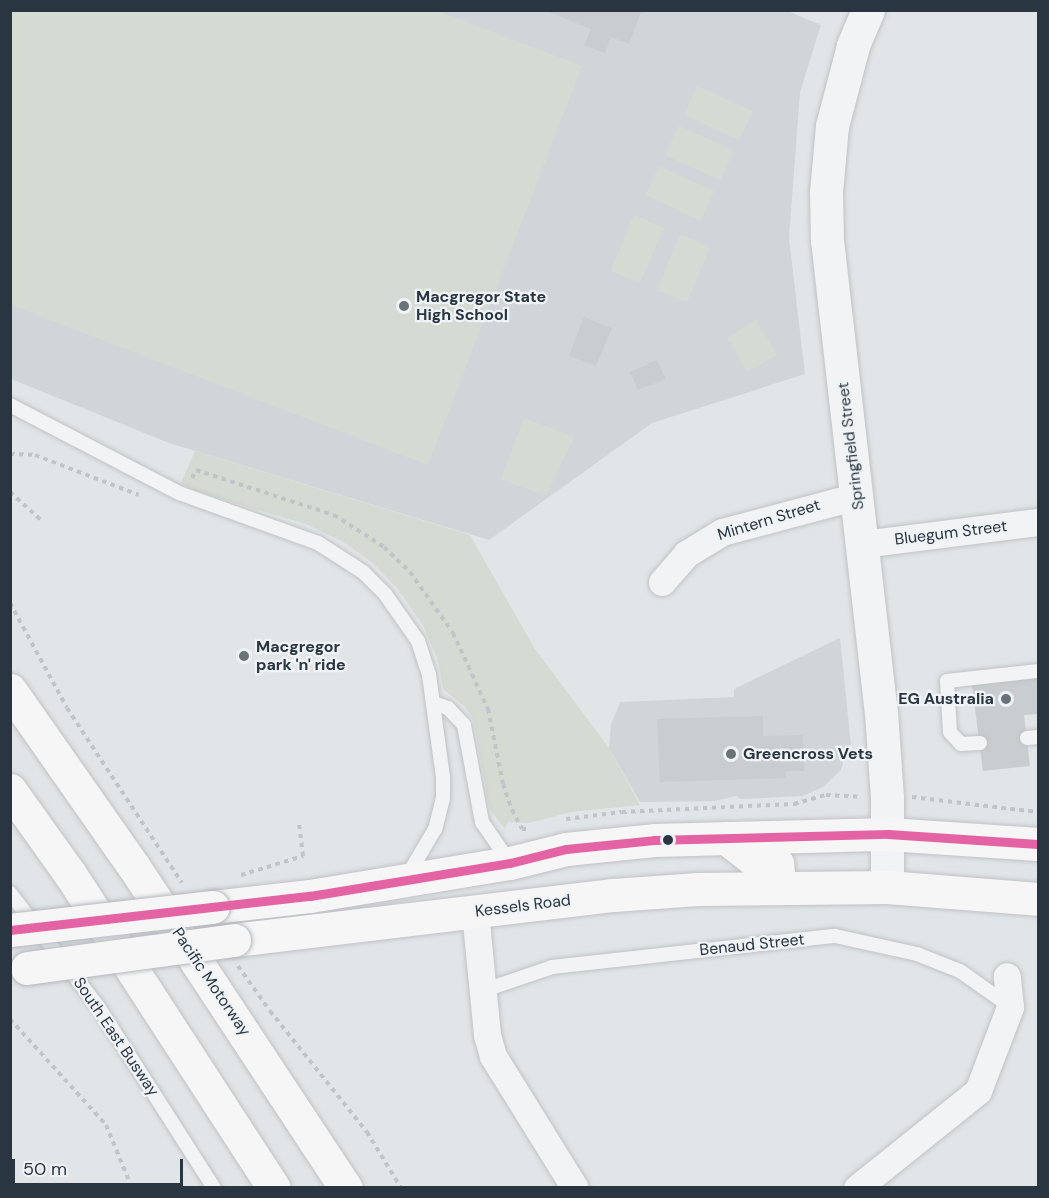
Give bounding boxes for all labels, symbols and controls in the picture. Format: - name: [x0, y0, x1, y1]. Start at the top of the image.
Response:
- place label: Macgregor State High School: [416, 287, 546, 325]
- marker: Macgregor State High School: [397, 299, 411, 313]
- street label: Springfield Street: [834, 381, 868, 511]
- street label: Mintern Street: [715, 495, 823, 545]
- street label: Bluegum Street: [894, 517, 1008, 549]
- place label: Macgregor park 'n' ride: [256, 637, 346, 675]
- marker: Macgregor park 'n' ride: [237, 649, 251, 663]
- place label: EG Australia: [898, 689, 994, 709]
- marker: EG Australia: [999, 692, 1013, 706]
- place label: Greencross Vets: [743, 744, 873, 764]
- marker: Greencross Vets: [724, 747, 738, 761]
- unlabelled marker: [662, 834, 674, 846]
- street label: Kessels Road: [474, 891, 572, 921]
- street label: Pacific Motorway: [168, 924, 254, 1040]
- street label: Benaud Street: [699, 930, 805, 960]
- street label: South East Busway: [69, 974, 163, 1100]
- scale bar: [15, 1147, 186, 1185]
- text: 50 m: [23, 1157, 67, 1181]

